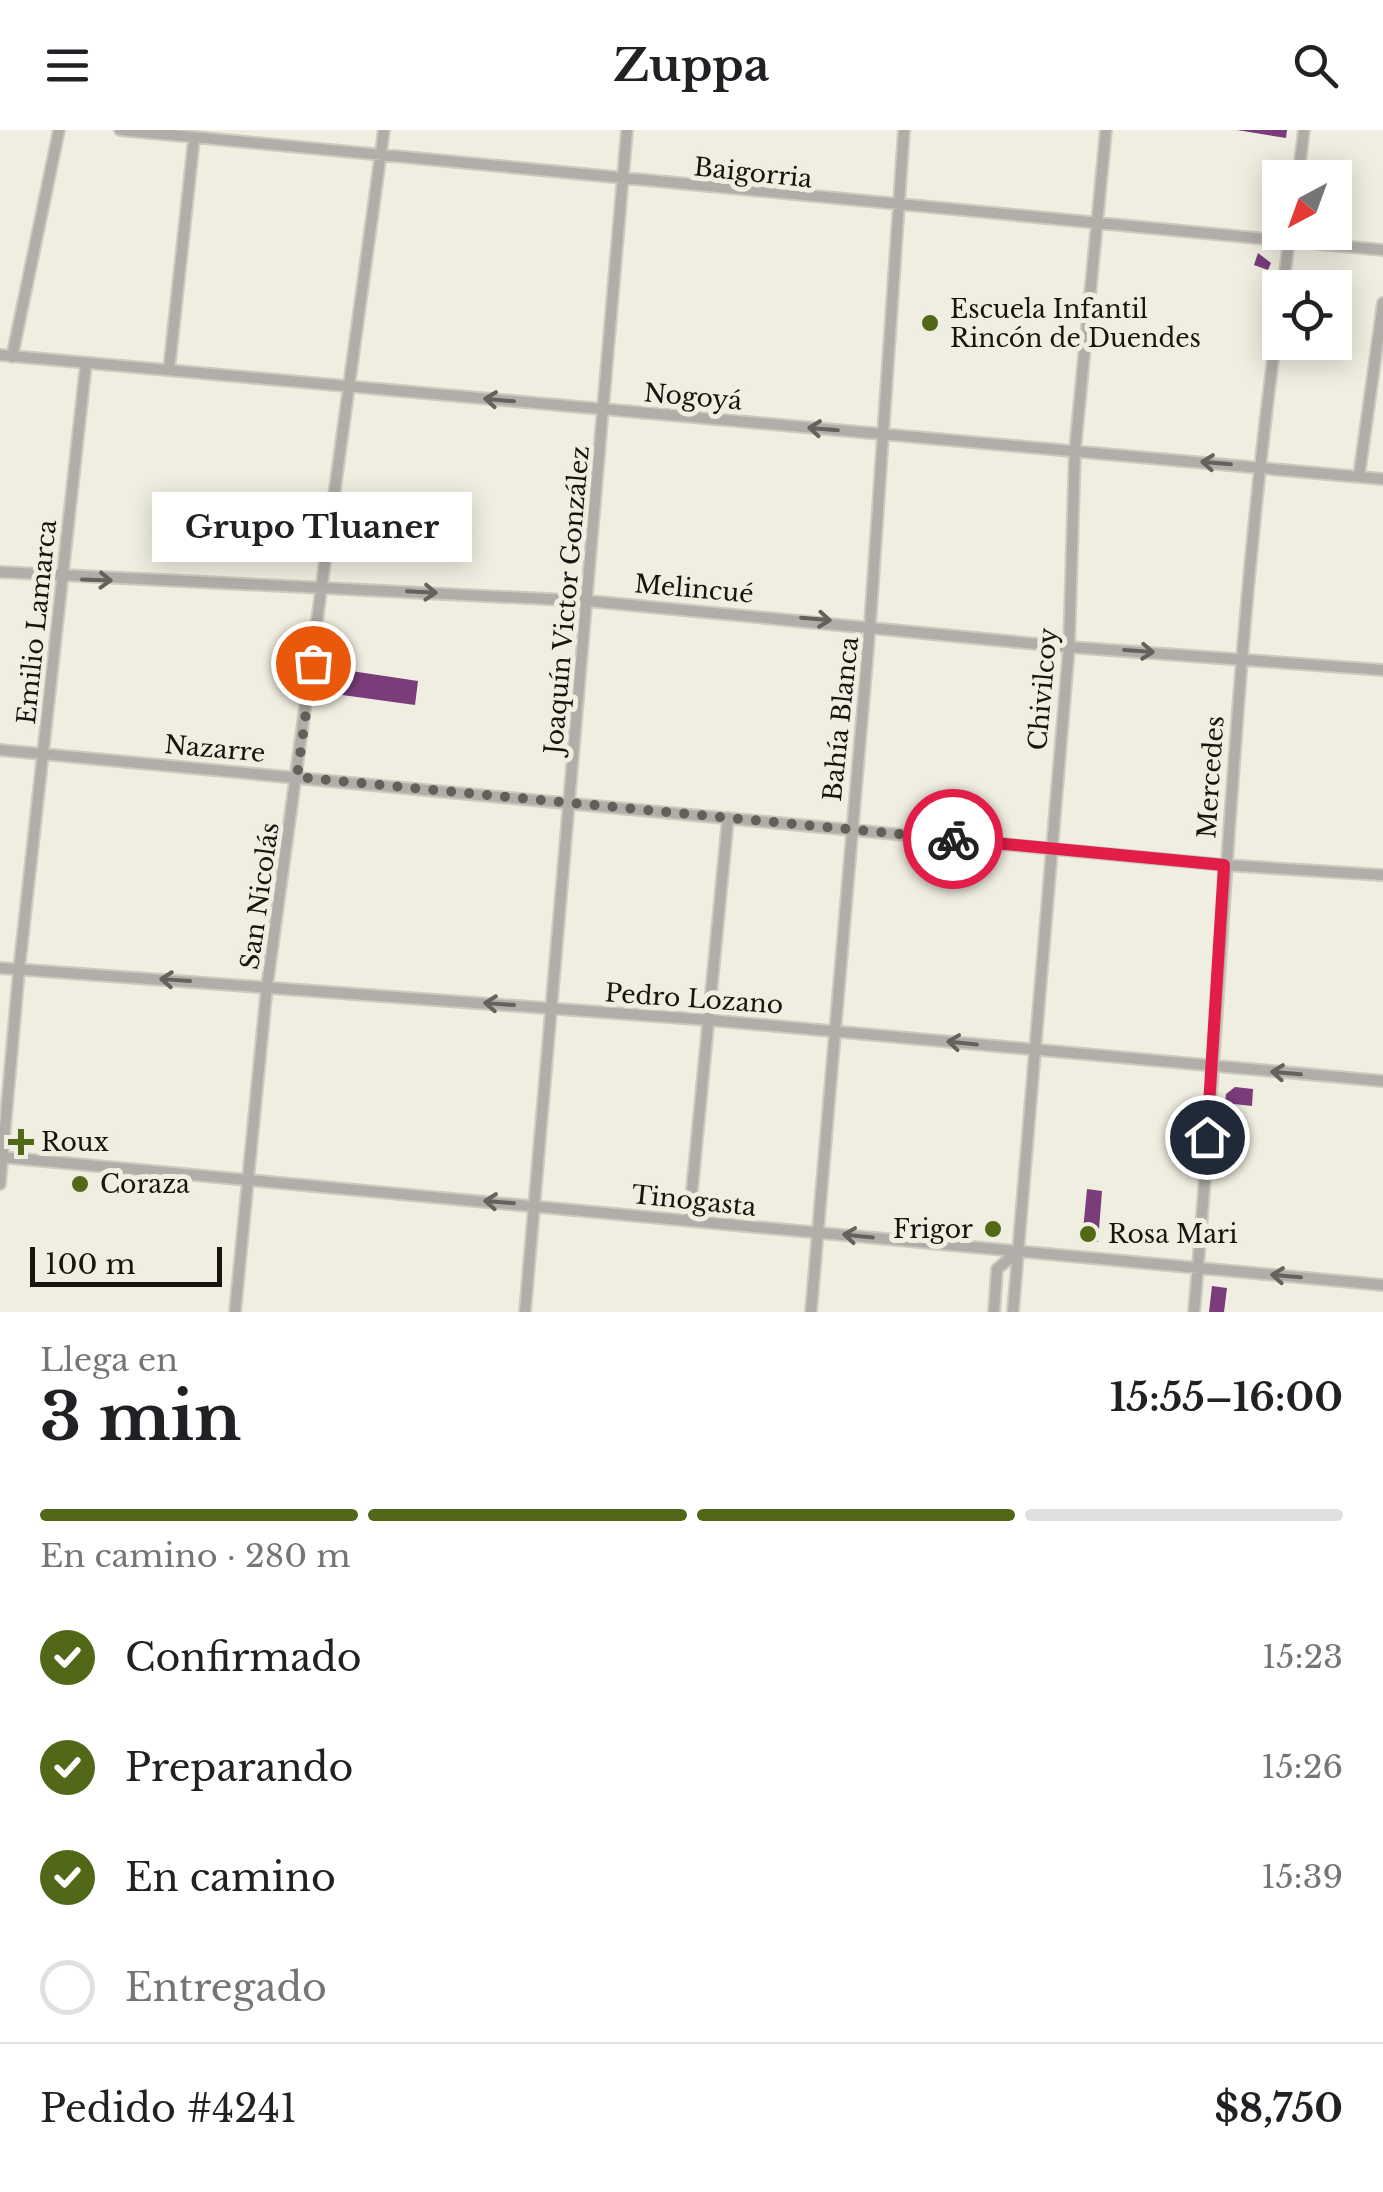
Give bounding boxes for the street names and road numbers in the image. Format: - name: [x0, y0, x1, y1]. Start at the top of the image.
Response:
- street label: Baigorria: [692, 151, 814, 195]
- street label: Nogoyá: [643, 377, 744, 417]
- street label: Joaquín Victor González: [538, 445, 596, 758]
- street label: Emilio Lamarca: [11, 518, 63, 726]
- street label: Melincué: [633, 568, 755, 610]
- street label: Chivilcoy: [1022, 626, 1064, 752]
- street label: Bahía Blanca: [817, 635, 865, 803]
- street label: Mercedes: [1191, 715, 1231, 839]
- street label: Nazarre: [163, 729, 267, 769]
- street label: San Nicolás: [234, 820, 286, 972]
- street label: Pedro Lozano: [604, 977, 784, 1021]
- street label: Tinogasta: [630, 1179, 758, 1223]

